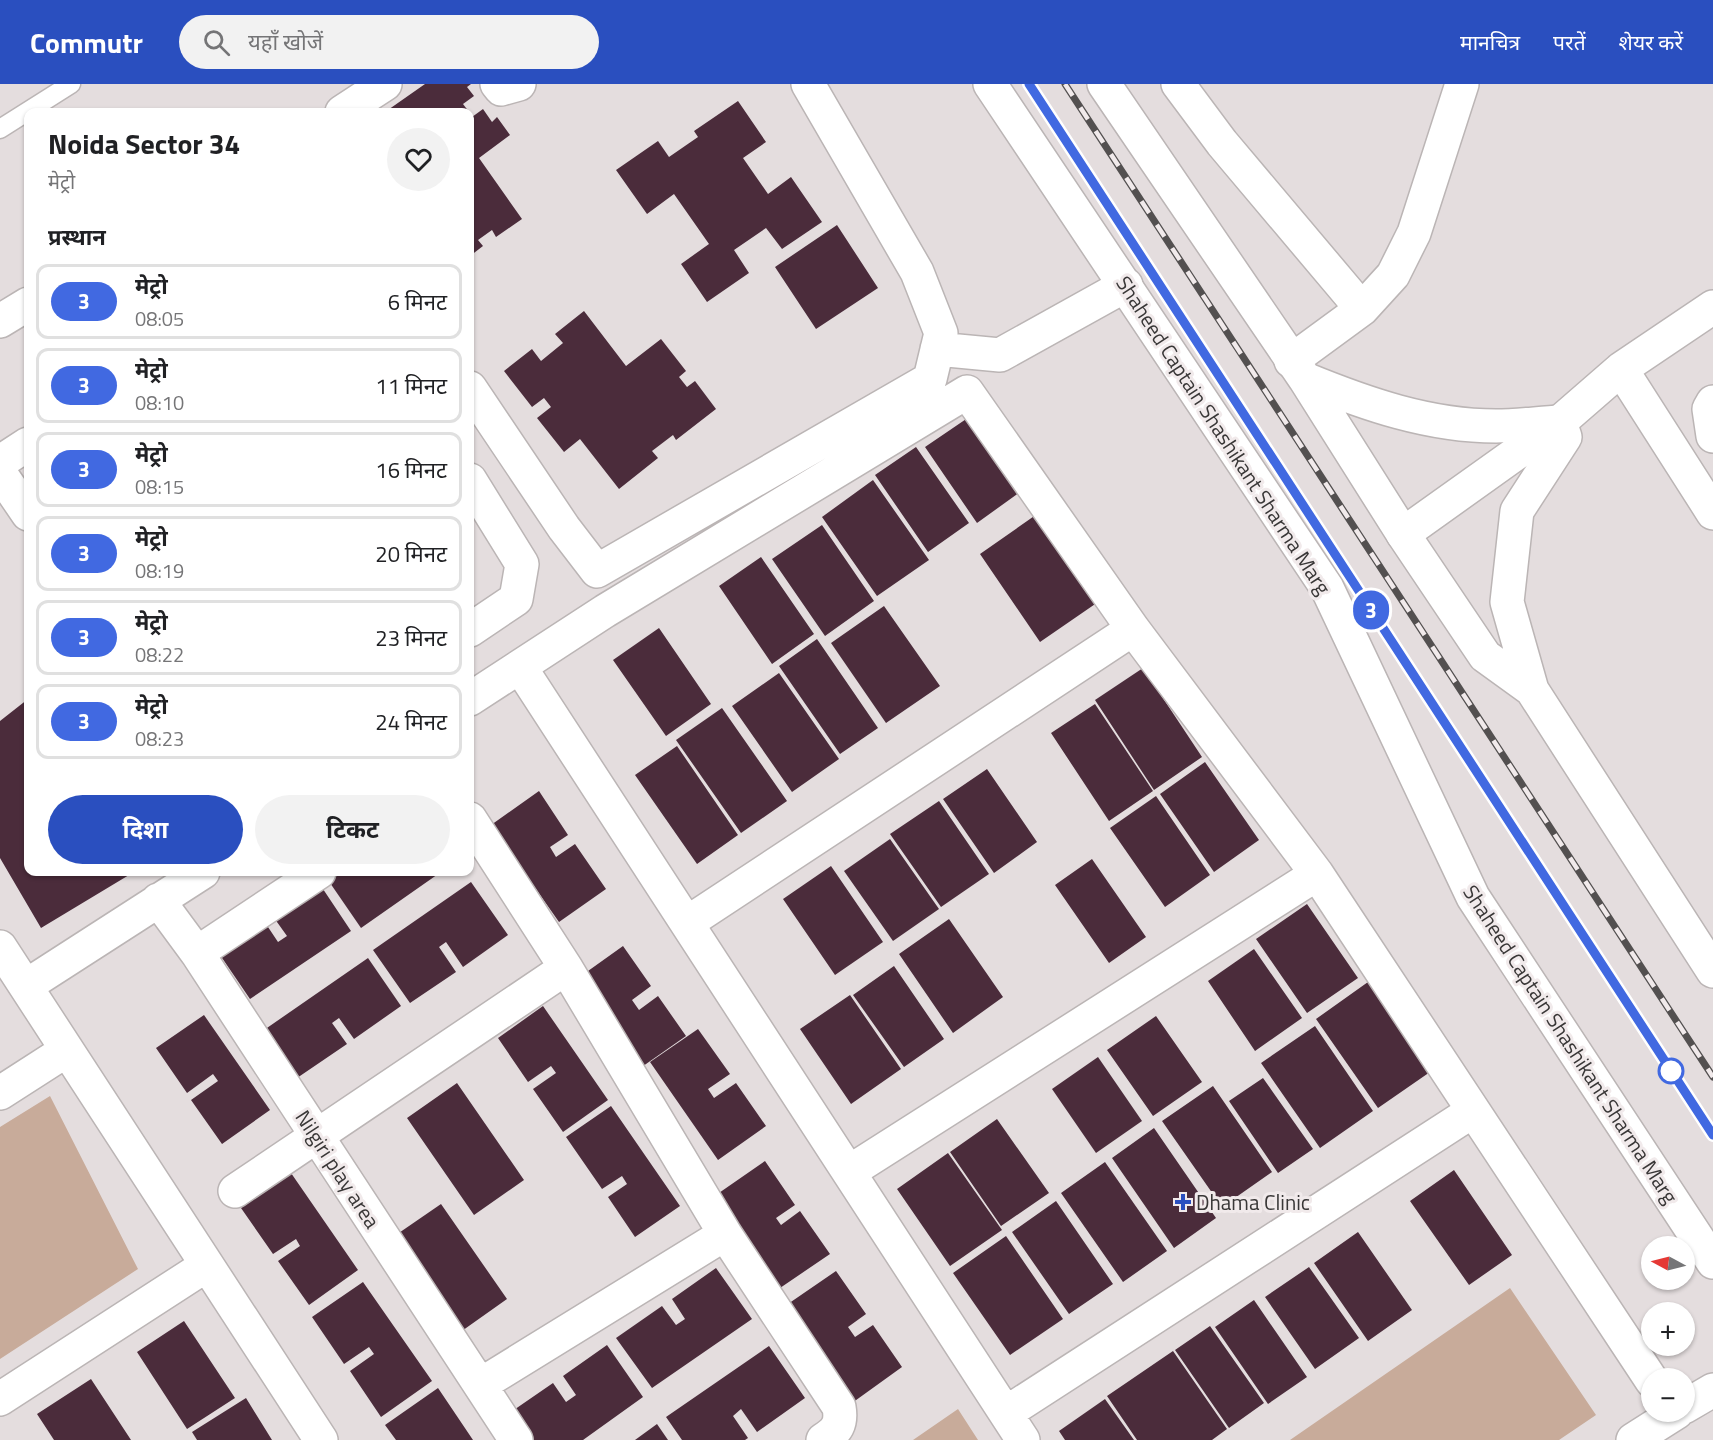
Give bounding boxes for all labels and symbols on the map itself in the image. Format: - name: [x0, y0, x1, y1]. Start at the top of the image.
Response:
- street label: Shaheed Captain Shashikant Sharma Marg: [1109, 269, 1340, 601]
- line badge: 3: [1352, 590, 1390, 630]
- street label: Shaheed Captain Shashikant Sharma Marg: [1456, 878, 1687, 1210]
- unlabelled marker: [1658, 1058, 1684, 1084]
- street label: Nilgiri play area: [288, 1104, 389, 1235]
- place label: Dhama Clinic: [1196, 1186, 1310, 1218]
- marker: Dhama Clinic: [1174, 1193, 1192, 1211]
- north arrow: [1641, 1236, 1695, 1290]

